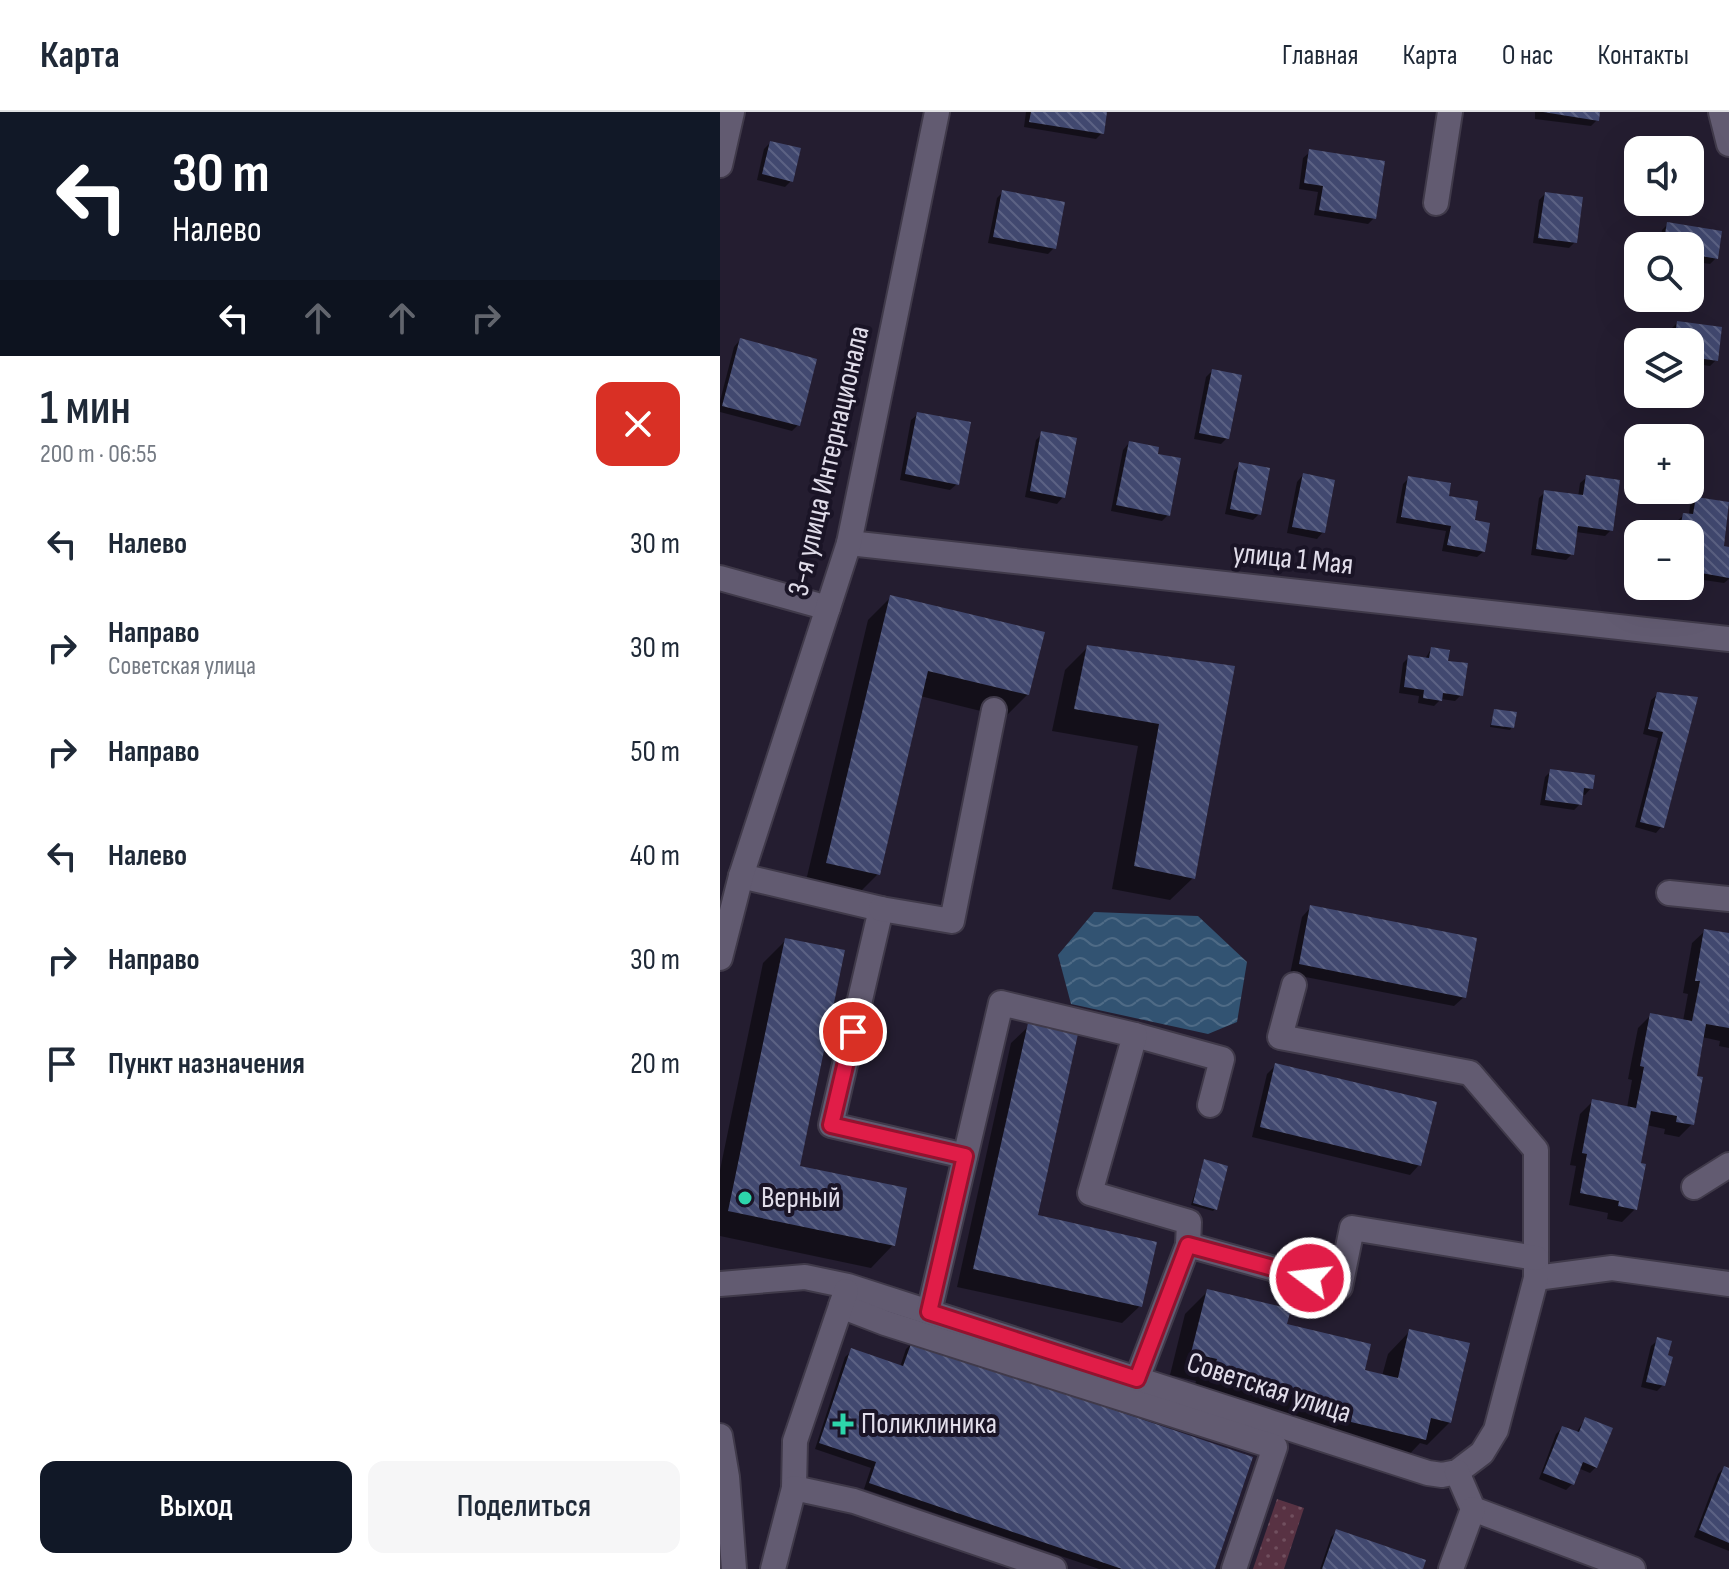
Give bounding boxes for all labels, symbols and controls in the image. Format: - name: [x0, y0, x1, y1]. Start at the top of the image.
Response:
- text: Карта: [40, 33, 120, 78]
- text: Главная: [1282, 39, 1358, 72]
- text: Карта: [1402, 39, 1458, 72]
- text: О нас: [1502, 39, 1554, 72]
- text: Контакты: [1598, 39, 1689, 72]
- map controls: [1624, 136, 1704, 600]
- button: sound: [1624, 136, 1704, 216]
- text: 30 m: [172, 141, 270, 208]
- icon: left: [40, 144, 144, 248]
- text: Налево: [172, 209, 262, 252]
- button: search: [1624, 232, 1704, 312]
- icon: left: [212, 296, 256, 340]
- icon: ahead: [296, 296, 340, 340]
- icon: ahead: [380, 296, 424, 340]
- icon: right: [464, 296, 508, 340]
- street label: 3-я улица Интернационала: [780, 322, 878, 600]
- button: layers: [1624, 328, 1704, 408]
- text: 1 мин: [40, 380, 131, 437]
- button: close: [596, 382, 680, 466]
- button: +: [1624, 424, 1704, 504]
- text: 200 m · 06:55: [40, 439, 157, 470]
- button: −: [1624, 520, 1704, 600]
- icon: left: [40, 522, 84, 566]
- text: Налево: [108, 526, 187, 562]
- text: 30 m: [630, 526, 680, 562]
- street label: улица 1 Мая: [1231, 535, 1355, 583]
- text: Направо: [108, 615, 200, 651]
- icon: right: [40, 626, 84, 670]
- text: 30 m: [630, 630, 680, 666]
- text: Советская улица: [108, 651, 256, 682]
- icon: right: [40, 730, 84, 774]
- text: Направо: [108, 734, 200, 770]
- text: 50 m: [631, 734, 680, 770]
- icon: left: [40, 834, 84, 878]
- text: Налево: [108, 838, 187, 874]
- text: 40 m: [630, 838, 680, 874]
- icon: right: [40, 938, 84, 982]
- text: Направо: [108, 942, 200, 978]
- text: 30 m: [630, 942, 680, 978]
- pin: [819, 998, 887, 1066]
- icon: arrive: [831, 1010, 875, 1054]
- icon: arrive: [40, 1042, 84, 1086]
- text: Пункт назначения: [108, 1046, 305, 1082]
- text: 20 m: [630, 1046, 680, 1082]
- place label: Верный: [761, 1180, 840, 1216]
- marker: Верный: [736, 1189, 754, 1207]
- position arrow: [1268, 1236, 1352, 1320]
- street label: Советская улица: [1182, 1345, 1356, 1431]
- place label: Поликлиника: [861, 1406, 997, 1442]
- marker: Поликлиника: [832, 1413, 854, 1435]
- button: Выход: [40, 1461, 352, 1553]
- button: Поделиться: [368, 1461, 680, 1553]

